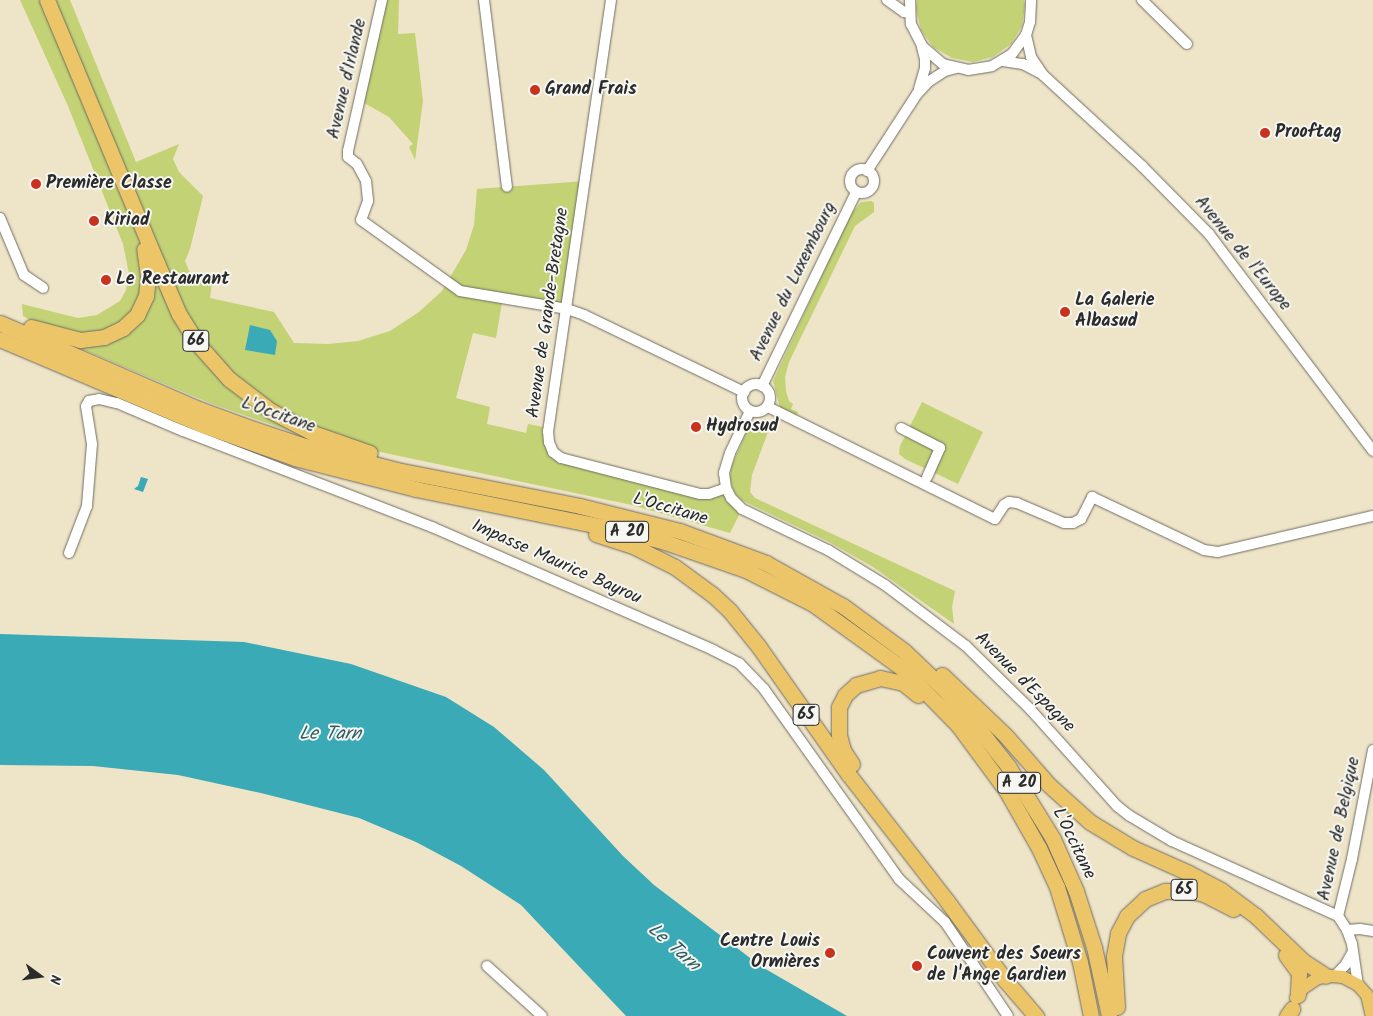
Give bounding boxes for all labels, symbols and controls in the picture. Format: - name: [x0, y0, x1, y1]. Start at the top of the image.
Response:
- street label: Avenue d'Irlande: [324, 17, 372, 141]
- place label: Grand Frais: [545, 79, 637, 101]
- marker: Grand Frais: [529, 84, 541, 96]
- place label: Prooftag: [1275, 122, 1342, 144]
- marker: Prooftag: [1259, 127, 1271, 139]
- place label: Première Classe: [46, 173, 172, 195]
- marker: Première Classe: [30, 178, 42, 190]
- street label: Avenue de l'Europe: [1189, 192, 1295, 316]
- street label: Avenue du Luxembourg: [746, 199, 842, 365]
- street label: Avenue de Grande-Bretagne: [524, 207, 574, 419]
- place label: Kiriad: [104, 210, 150, 232]
- marker: Kiriad: [88, 215, 100, 227]
- place label: Le Restaurant: [116, 269, 229, 291]
- marker: Le Restaurant: [100, 274, 112, 286]
- place label: La Galerie Albasud: [1075, 291, 1154, 334]
- marker: La Galerie Albasud: [1059, 306, 1071, 318]
- road number: 66: [182, 328, 210, 354]
- street label: L'Occitane: [238, 393, 318, 439]
- place label: Hydrosud: [706, 416, 778, 438]
- marker: Hydrosud: [690, 421, 702, 433]
- street label: L'Occitane: [630, 489, 710, 531]
- street label: Impasse Maurice Bayrou: [468, 516, 644, 610]
- road number: A 20: [604, 518, 650, 546]
- street label: Avenue d'Espagne: [969, 628, 1079, 738]
- road number: 65: [792, 702, 820, 728]
- water label: Le Tarn: [299, 724, 361, 746]
- street label: Avenue de Belgique: [1314, 755, 1366, 903]
- road number: A 20: [996, 770, 1042, 796]
- street label: L'Occitane: [1046, 805, 1100, 883]
- road number: 65: [1170, 876, 1198, 904]
- water label: Le Tarn: [642, 919, 704, 977]
- place label: Centre Louis Ormières: [720, 932, 820, 974]
- place label: Couvent des Soeurs de l'Ange Gardien: [927, 945, 1081, 988]
- marker: Centre Louis Ormières: [824, 947, 836, 959]
- north arrow: [15, 951, 65, 1001]
- marker: Couvent des Soeurs de l'Ange Gardien: [911, 960, 923, 972]
- text: N: [43, 973, 66, 987]

